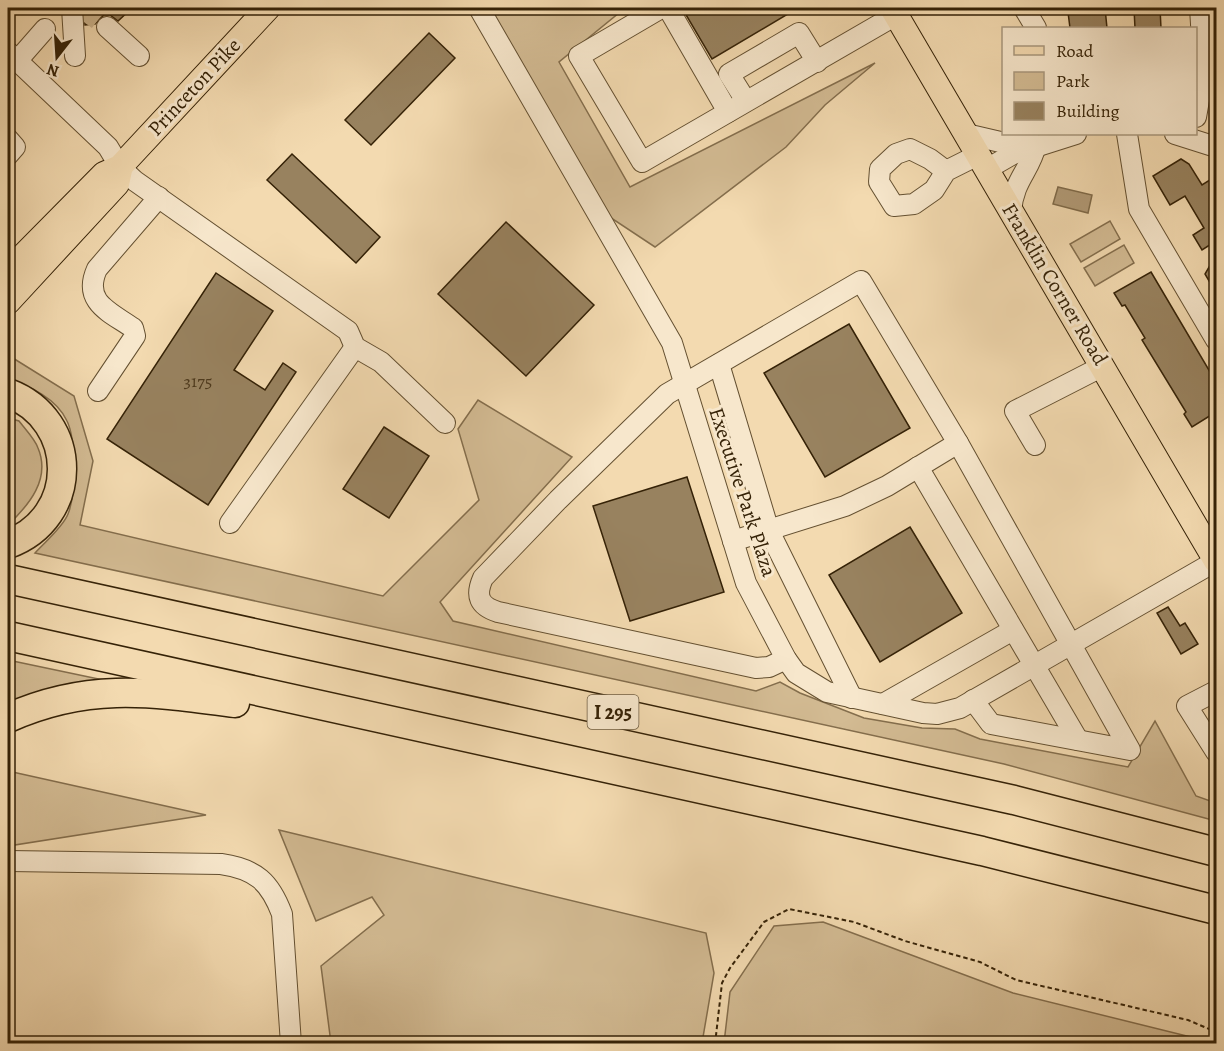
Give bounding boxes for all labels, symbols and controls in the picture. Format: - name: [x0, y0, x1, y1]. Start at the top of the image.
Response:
- north arrow: [27, 27, 87, 87]
- legend: [1002, 27, 1197, 135]
- street label: Princeton Pike: [141, 32, 247, 142]
- text: Road: [1056, 39, 1094, 63]
- text: N: [44, 58, 62, 83]
- text: Park: [1056, 69, 1090, 93]
- text: Building: [1056, 99, 1120, 123]
- street label: Franklin Corner Road: [995, 198, 1115, 371]
- house number: 3175: [184, 369, 212, 393]
- street label: Executive Park Plaza: [702, 404, 784, 580]
- road number: I 295: [588, 695, 638, 729]

